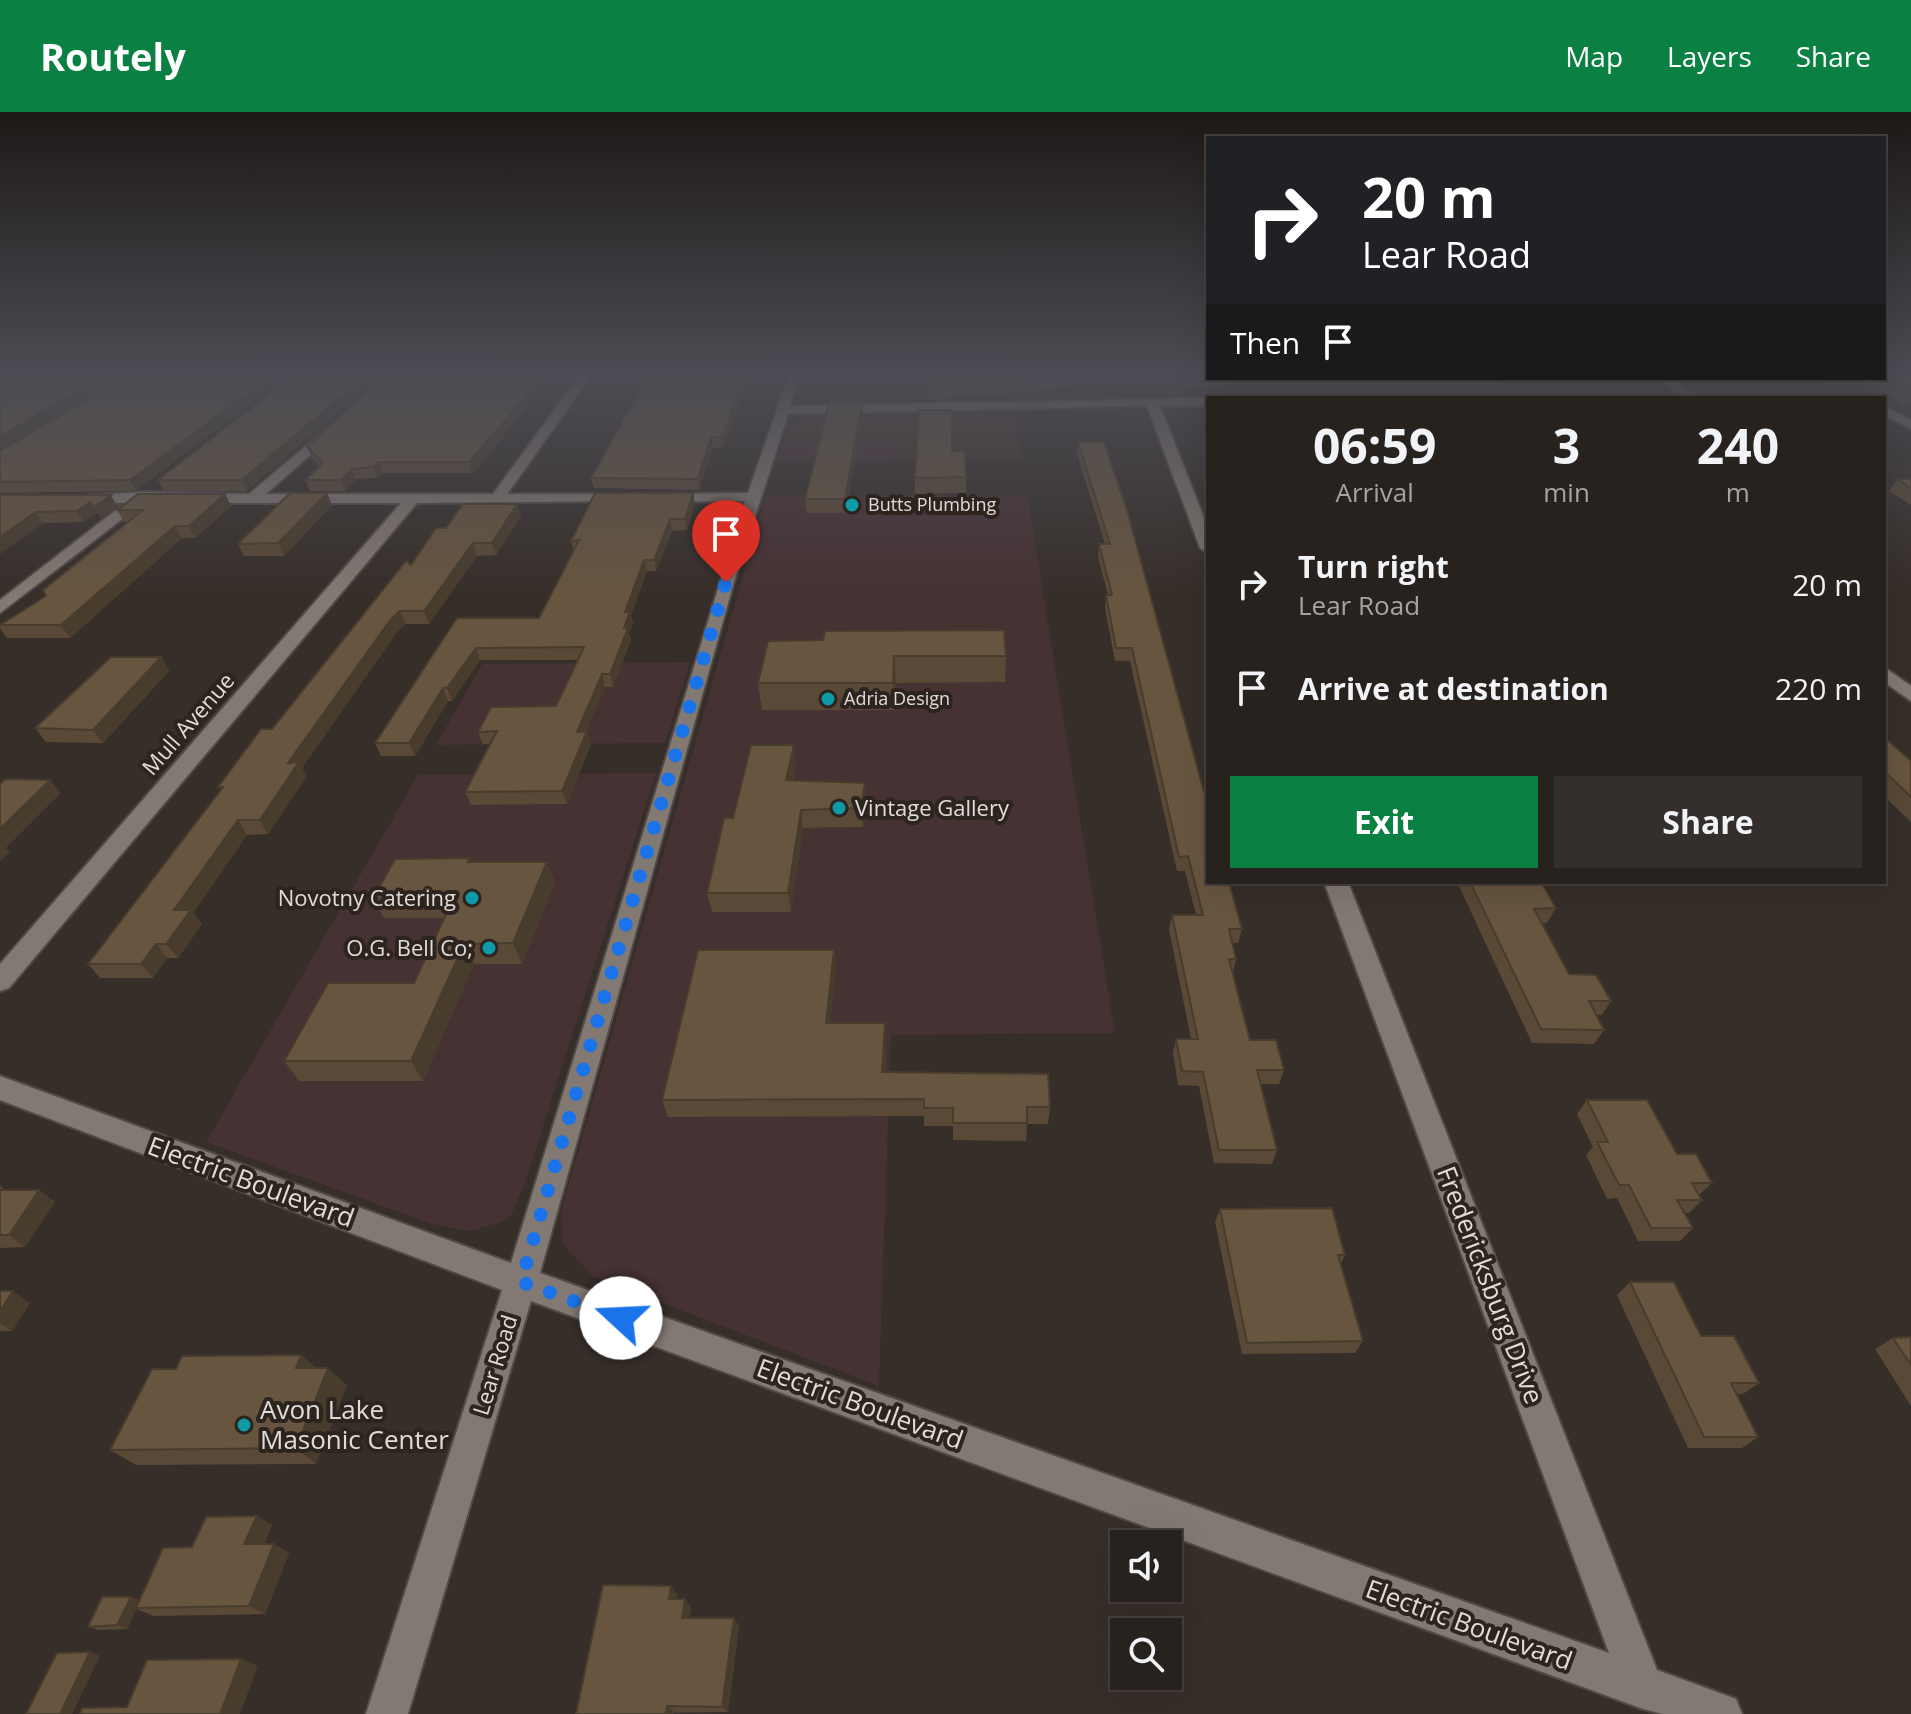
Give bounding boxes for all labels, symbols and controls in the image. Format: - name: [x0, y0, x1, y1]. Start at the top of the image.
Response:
- text: Routely: [40, 30, 186, 82]
- text: Map: [1565, 37, 1623, 75]
- text: Layers: [1667, 37, 1752, 75]
- text: Share: [1796, 37, 1871, 75]
- text: 20 m: [1362, 158, 1496, 234]
- icon: right: [1230, 168, 1334, 272]
- text: Lear Road: [1362, 230, 1531, 279]
- icon: arrive: [1316, 320, 1360, 364]
- text: Then: [1230, 322, 1300, 363]
- text: 06:59: [1313, 413, 1436, 478]
- text: 3: [1553, 413, 1580, 478]
- text: 240: [1697, 413, 1779, 478]
- text: Arrival: [1335, 474, 1414, 510]
- text: min: [1543, 474, 1590, 510]
- text: m: [1726, 474, 1750, 510]
- place label: Butts Plumbing: [868, 492, 996, 516]
- marker: Butts Plumbing: [843, 496, 861, 514]
- pin: [692, 500, 760, 582]
- icon: arrive: [704, 512, 748, 556]
- text: Turn right: [1298, 546, 1449, 587]
- icon: right: [1230, 562, 1274, 606]
- text: 20 m: [1792, 564, 1862, 605]
- text: Lear Road: [1298, 587, 1420, 623]
- street label: Mull Avenue: [134, 666, 240, 781]
- icon: arrive: [1230, 666, 1274, 710]
- text: Arrive at destination: [1298, 668, 1609, 709]
- text: 220 m: [1775, 668, 1862, 709]
- place label: Adria Design: [844, 686, 950, 710]
- marker: Adria Design: [819, 690, 837, 708]
- button: Exit: [1230, 776, 1538, 868]
- button: Share: [1554, 776, 1862, 868]
- place label: Vintage Gallery: [855, 792, 1010, 822]
- marker: Vintage Gallery: [830, 799, 848, 817]
- place label: Novotny Catering: [278, 882, 456, 912]
- marker: Novotny Catering: [463, 889, 481, 907]
- place label: O.G. Bell Co;: [346, 932, 473, 962]
- marker: O.G. Bell Co;: [480, 939, 498, 957]
- street label: Electric Boulevard: [143, 1127, 360, 1235]
- street label: Fredericksburg Drive: [1429, 1161, 1553, 1409]
- position arrow: [579, 1276, 663, 1360]
- street label: Lear Road: [465, 1311, 523, 1418]
- street label: Electric Boulevard: [752, 1349, 969, 1457]
- place label: Avon Lake Masonic Center: [260, 1391, 449, 1457]
- marker: Avon Lake Masonic Center: [235, 1416, 253, 1434]
- map controls: [1110, 1530, 1182, 1690]
- button: sound: [1110, 1530, 1182, 1602]
- street label: Electric Boulevard: [1361, 1570, 1578, 1678]
- button: search: [1110, 1618, 1182, 1690]

